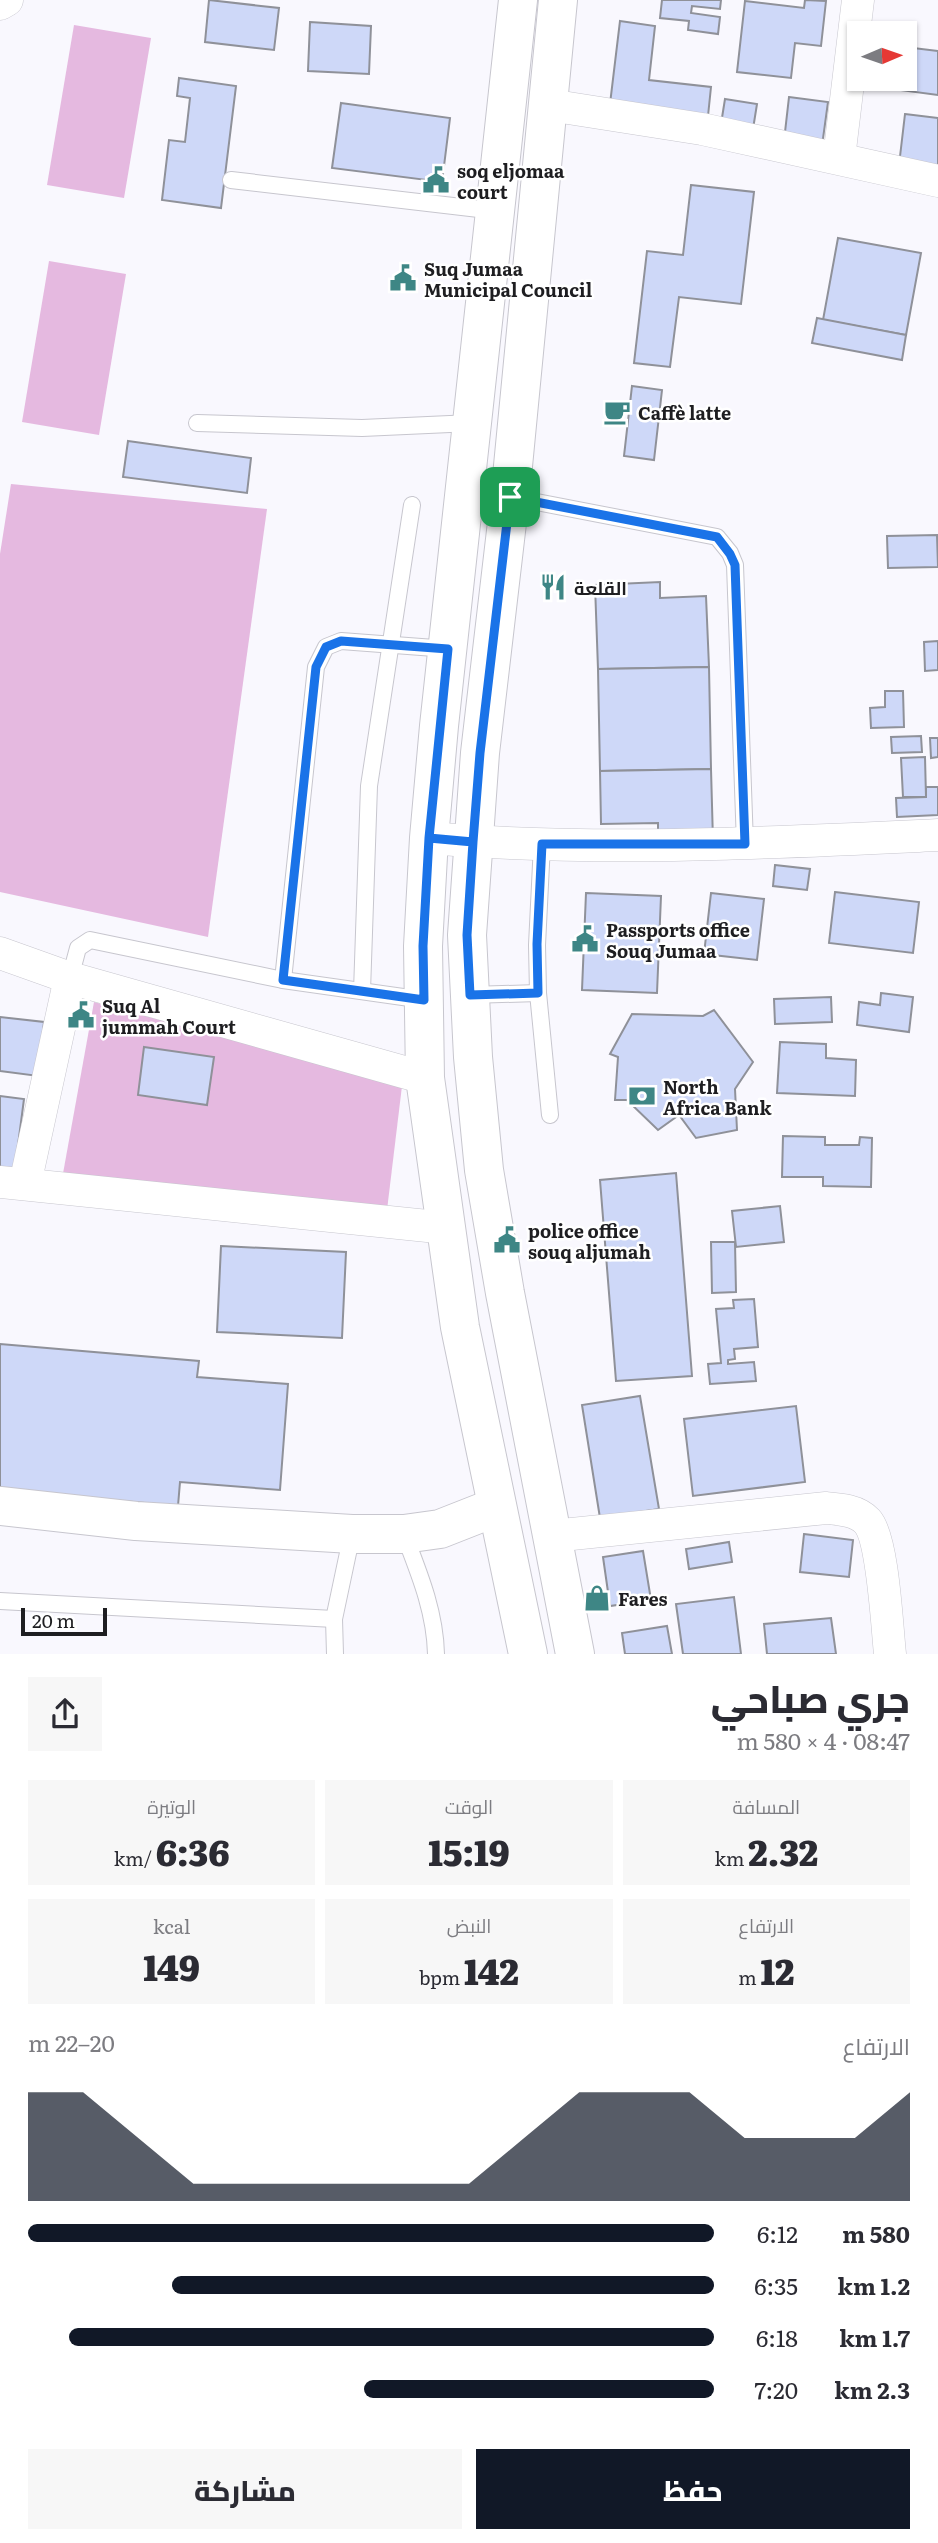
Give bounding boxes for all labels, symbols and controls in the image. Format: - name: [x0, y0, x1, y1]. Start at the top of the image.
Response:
- north arrow: [847, 21, 917, 91]
- map controls: [847, 21, 917, 91]
- place label: soq eljomaa court: [457, 157, 565, 205]
- public building icon: soq eljomaa court: [421, 165, 451, 195]
- place label: Suq Jumaa Municipal Council: [424, 255, 593, 303]
- public building icon: Suq Jumaa Municipal Council: [388, 263, 418, 293]
- cafe icon: Caffè latte: [602, 397, 632, 427]
- place label: Caffè latte: [638, 399, 731, 426]
- pin: [480, 467, 540, 527]
- icon: arrive: [491, 478, 529, 516]
- restaurant icon: القلعة: [538, 572, 568, 602]
- place label: القلعة: [574, 574, 627, 601]
- place label: Passports office Souq Jumaa: [606, 916, 750, 964]
- public building icon: Passports office Souq Jumaa: [570, 924, 600, 954]
- place label: Suq Al jummah Court: [102, 992, 236, 1040]
- public building icon: Suq Al jummah Court: [66, 1000, 96, 1030]
- place label: North Africa Bank: [663, 1073, 772, 1121]
- bank icon: North Africa Bank: [627, 1081, 657, 1111]
- place label: police office souq aljumah: [528, 1217, 651, 1265]
- public building icon: police office souq aljumah: [492, 1225, 522, 1255]
- shop icon: Fares: [582, 1583, 612, 1613]
- place label: Fares: [618, 1585, 668, 1612]
- scale bar: [21, 1605, 107, 1637]
- text: 20 m: [32, 1606, 75, 1634]
- text: جري صباحي: [711, 1668, 910, 1725]
- button: share: [28, 1677, 102, 1751]
- text: 08:47 · 4 × 580 m: [737, 1723, 910, 1757]
- text: الوتيرة: [147, 1792, 196, 1820]
- text: الوقت: [445, 1792, 493, 1820]
- text: المسافة: [733, 1792, 800, 1820]
- text: 6:36: [156, 1825, 230, 1877]
- text: 15:19: [428, 1825, 510, 1877]
- text: 2.32: [748, 1825, 818, 1877]
- text: /km: [114, 1844, 156, 1872]
- text: km: [715, 1844, 748, 1872]
- text: النبض: [447, 1911, 491, 1939]
- text: الارتفاع: [739, 1911, 794, 1939]
- text: kcal: [153, 1912, 190, 1940]
- text: 149: [143, 1940, 200, 1992]
- text: 142: [464, 1944, 519, 1996]
- text: 12: [760, 1944, 794, 1996]
- text: bpm: [419, 1963, 464, 1991]
- text: m: [738, 1963, 760, 1991]
- text: 20–22 m: [28, 2025, 115, 2059]
- text: الارتفاع: [843, 2028, 910, 2062]
- text: 6:12: [757, 2216, 798, 2250]
- text: 580 m: [842, 2216, 910, 2250]
- text: 6:35: [754, 2268, 798, 2302]
- text: 1.2 km: [838, 2268, 910, 2302]
- text: 6:18: [756, 2320, 798, 2354]
- text: 1.7 km: [839, 2320, 910, 2354]
- text: 7:20: [754, 2372, 798, 2406]
- text: 2.3 km: [834, 2372, 910, 2406]
- button: مشاركة: [28, 2449, 462, 2529]
- button: حفظ: [476, 2449, 910, 2529]

